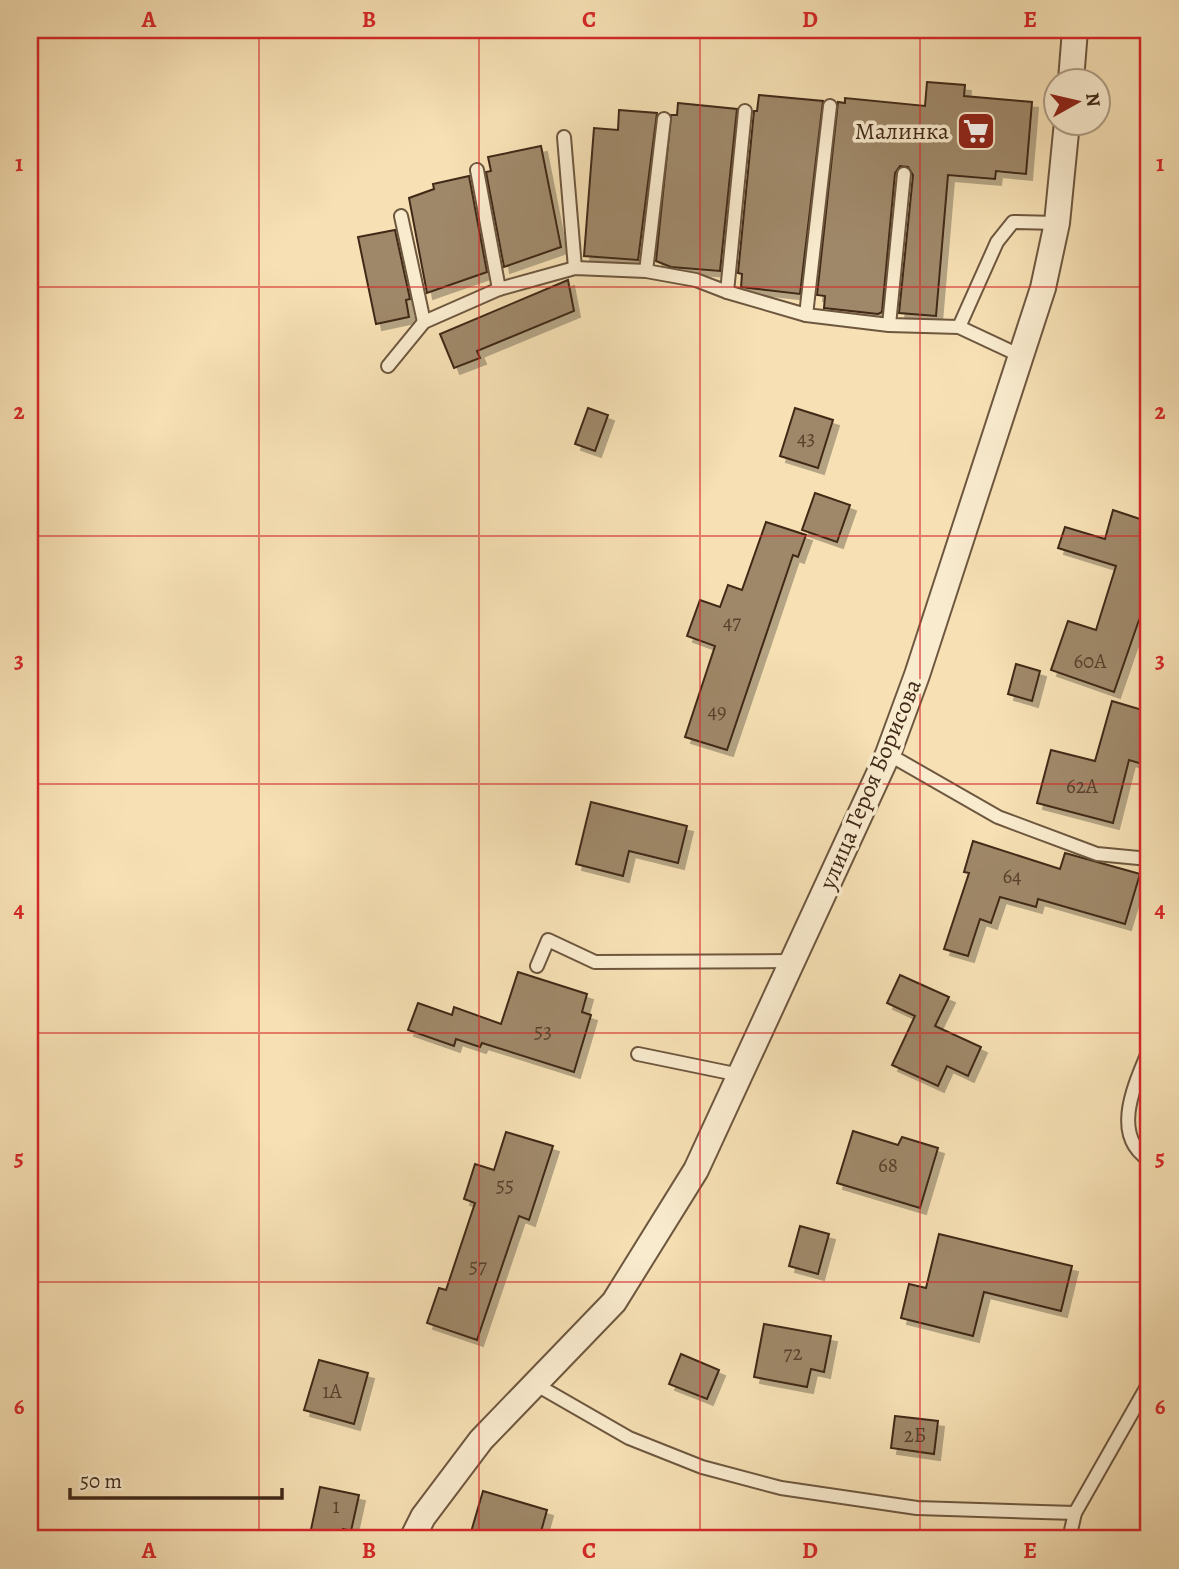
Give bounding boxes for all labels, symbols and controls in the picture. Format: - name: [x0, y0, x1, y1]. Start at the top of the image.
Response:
- text: A: [141, 4, 157, 35]
- text: B: [362, 4, 376, 35]
- text: C: [582, 4, 596, 35]
- text: D: [802, 4, 818, 35]
- text: E: [1023, 4, 1037, 35]
- north arrow: [1042, 66, 1112, 136]
- text: N: [1079, 91, 1107, 109]
- supermarket icon: Малинка: [955, 110, 997, 152]
- place label: Малинка: [855, 115, 949, 147]
- text: 1: [15, 148, 23, 179]
- text: 1: [1156, 148, 1164, 179]
- text: 2: [13, 396, 25, 427]
- text: 2: [1154, 396, 1166, 427]
- house number: 43: [797, 424, 815, 452]
- house number: 47: [723, 608, 741, 636]
- text: 3: [14, 645, 24, 676]
- text: 3: [1155, 645, 1165, 676]
- house number: 60А: [1073, 647, 1107, 675]
- street label: улица Героя Борисова: [811, 674, 929, 895]
- house number: 49: [707, 697, 727, 725]
- house number: 62А: [1066, 772, 1099, 800]
- house number: 64: [1002, 862, 1022, 890]
- text: 4: [14, 894, 25, 925]
- text: 4: [1155, 894, 1166, 925]
- house number: 53: [534, 1017, 552, 1045]
- text: 5: [14, 1142, 24, 1173]
- text: 5: [1155, 1142, 1165, 1173]
- house number: 68: [878, 1151, 898, 1179]
- house number: 55: [496, 1171, 514, 1199]
- house number: 57: [469, 1252, 487, 1280]
- house number: 72: [784, 1339, 802, 1367]
- house number: 1А: [322, 1377, 342, 1405]
- text: 6: [14, 1391, 25, 1422]
- text: 6: [1155, 1391, 1166, 1422]
- house number: 2Б: [904, 1421, 926, 1449]
- scale bar: [70, 1457, 282, 1501]
- text: 50 m: [80, 1467, 122, 1495]
- house number: 1: [332, 1492, 340, 1520]
- text: A: [141, 1535, 157, 1566]
- text: B: [362, 1535, 376, 1566]
- text: C: [582, 1535, 596, 1566]
- text: D: [802, 1535, 818, 1566]
- text: E: [1023, 1535, 1037, 1566]

